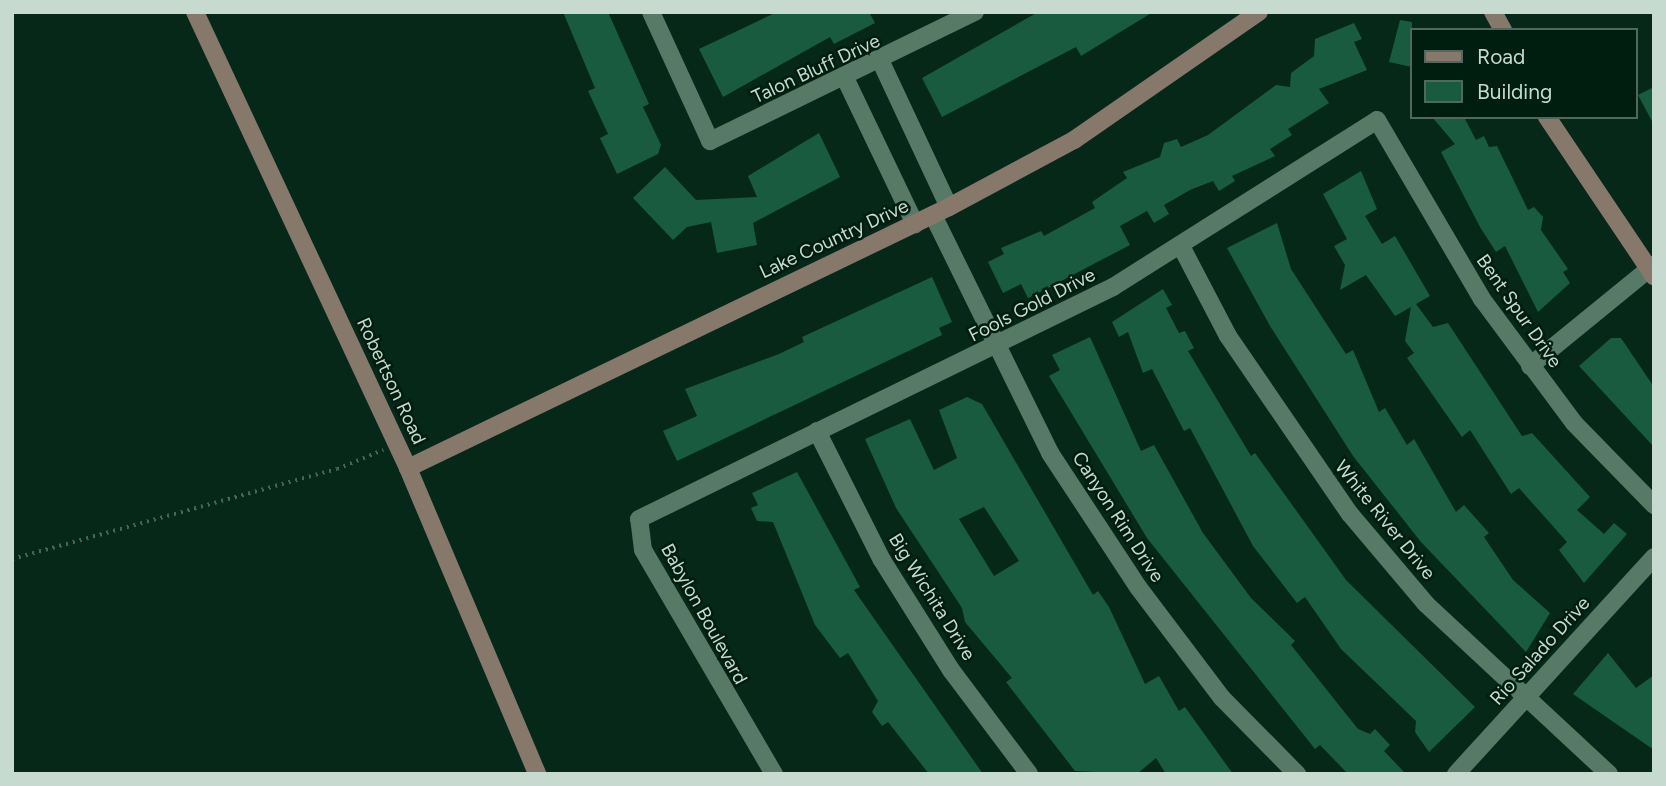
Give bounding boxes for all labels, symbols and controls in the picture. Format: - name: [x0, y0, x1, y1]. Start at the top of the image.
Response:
- legend: [1410, 28, 1638, 119]
- street label: Talon Bluff Drive: [748, 29, 884, 109]
- text: Road: [1477, 44, 1525, 69]
- text: Building: [1477, 79, 1552, 104]
- street label: Lake Country Drive: [756, 194, 912, 284]
- street label: Bent Spur Drive: [1472, 250, 1566, 372]
- street label: Fools Gold Drive: [965, 263, 1099, 347]
- street label: Robertson Road: [352, 314, 430, 448]
- street label: Canyon Rim Drive: [1067, 447, 1169, 587]
- street label: White River Drive: [1330, 456, 1440, 584]
- street label: Big Wichita Drive: [884, 529, 980, 665]
- street label: Babylon Boulevard: [656, 540, 752, 688]
- street label: Rio Salado Drive: [1485, 592, 1595, 710]

